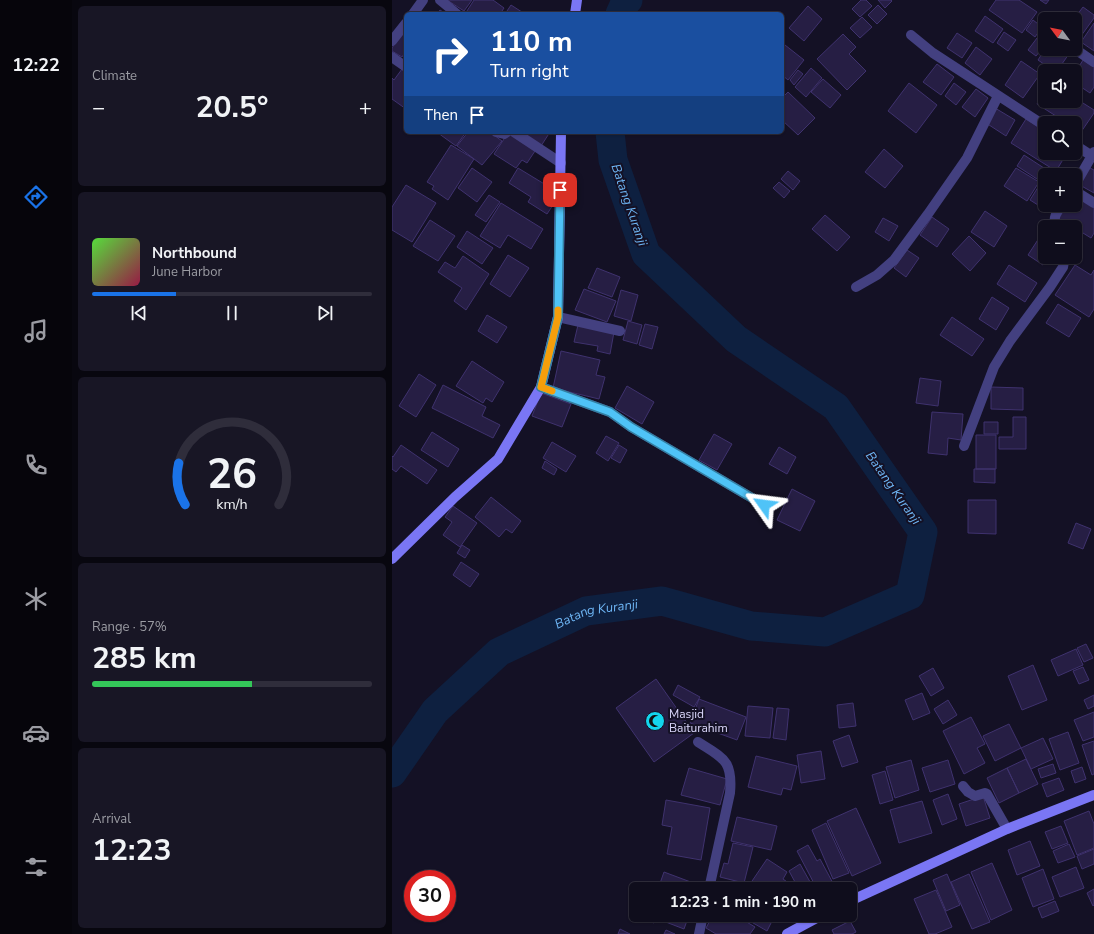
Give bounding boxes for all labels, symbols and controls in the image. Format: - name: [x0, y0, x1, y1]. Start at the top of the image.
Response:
- north arrow: [1038, 12, 1082, 56]
- map controls: [1038, 12, 1082, 264]
- text: 110 m: [490, 23, 573, 61]
- icon: right: [424, 28, 476, 80]
- text: 12:22: [12, 53, 60, 77]
- text: Turn right: [490, 59, 569, 83]
- button: sound: [1038, 64, 1082, 108]
- text: Climate: [92, 67, 137, 85]
- text: 20.5°: [196, 87, 268, 128]
- text: −: [92, 93, 105, 123]
- text: +: [359, 93, 372, 123]
- icon: arrive: [466, 104, 488, 126]
- text: Then: [424, 105, 458, 125]
- button: search: [1038, 116, 1082, 160]
- water label: Batang Kuranji: [607, 162, 652, 249]
- button: +: [1038, 168, 1082, 212]
- pin: [543, 173, 577, 207]
- icon: arrive: [549, 179, 571, 201]
- icon: directions: [22, 183, 50, 211]
- button: −: [1038, 220, 1082, 264]
- text: Northbound: [152, 243, 237, 263]
- text: June Harbor: [152, 263, 222, 281]
- icon: previous: [128, 302, 150, 324]
- icon: pause: [221, 302, 243, 324]
- icon: next: [314, 302, 336, 324]
- icon: music: [22, 317, 50, 345]
- text: 26: [207, 446, 257, 503]
- water label: Batang Kuranji: [861, 448, 926, 529]
- icon: phone: [22, 451, 50, 479]
- position arrow: [743, 484, 785, 526]
- text: km/h: [216, 495, 248, 514]
- icon: climate: [22, 585, 50, 613]
- water label: Batang Kuranji: [552, 595, 640, 633]
- text: Range · 57%: [92, 618, 167, 636]
- text: 285 km: [92, 638, 197, 679]
- place label: Masjid Baiturahim: [669, 706, 728, 736]
- mosque icon: Masjid Baiturahim: [644, 710, 666, 732]
- icon: car: [22, 719, 50, 747]
- text: Arrival: [92, 810, 131, 828]
- text: 12:23: [92, 830, 171, 871]
- icon: filters: [22, 853, 50, 881]
- speed limit sign: 30: [404, 870, 456, 922]
- text: 12:23 · 1 min · 190 m: [670, 892, 816, 912]

